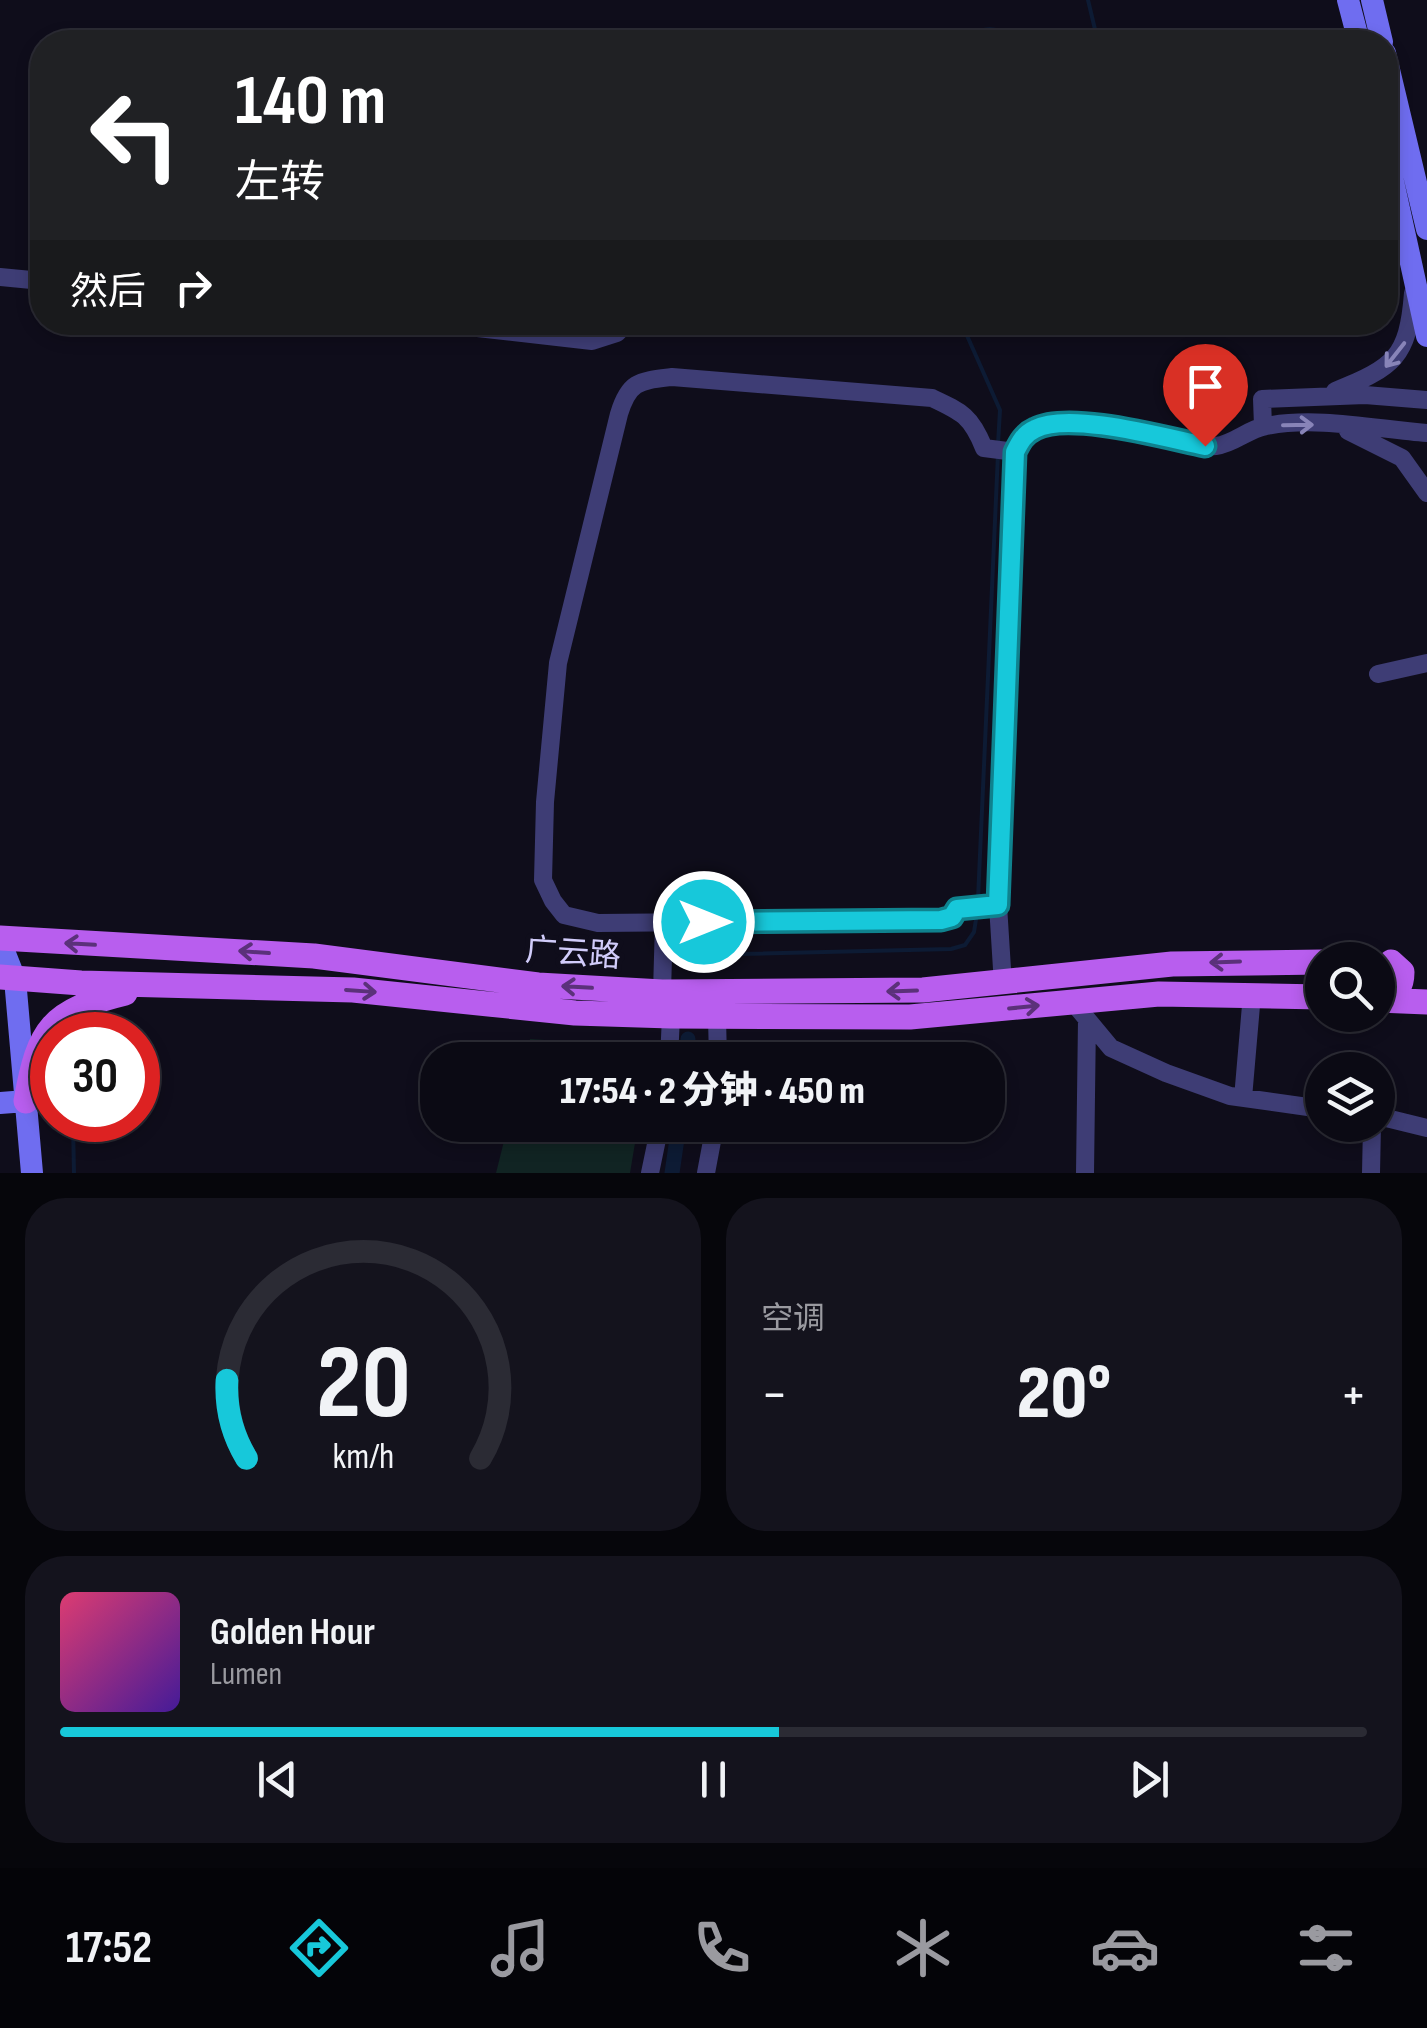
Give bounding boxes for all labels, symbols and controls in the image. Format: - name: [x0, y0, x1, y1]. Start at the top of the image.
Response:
- text: 140 m: [235, 60, 386, 144]
- icon: left: [70, 70, 200, 200]
- text: 左转: [235, 156, 325, 211]
- icon: right: [166, 260, 221, 315]
- text: 然后: [70, 270, 146, 315]
- one-way arrow: [1385, 342, 1407, 368]
- pin: [1163, 344, 1248, 447]
- icon: arrive: [1178, 359, 1233, 414]
- one-way arrow: [1282, 415, 1314, 434]
- position arrow: [652, 870, 756, 974]
- street label: 广云路: [524, 931, 622, 977]
- one-way arrow: [64, 934, 96, 953]
- one-way arrow: [238, 942, 270, 961]
- map controls: [1305, 942, 1395, 1142]
- button: search: [1305, 942, 1395, 1032]
- one-way arrow: [1210, 952, 1242, 971]
- one-way arrow: [561, 978, 593, 997]
- one-way arrow: [345, 981, 377, 1000]
- one-way arrow: [886, 982, 918, 1001]
- one-way arrow: [1008, 997, 1040, 1016]
- speed limit sign: 30: [30, 1012, 160, 1142]
- button: layers: [1305, 1052, 1395, 1142]
- text: 17:54 · 2 分钟 · 450 m: [560, 1069, 865, 1114]
- text: 空调: [761, 1300, 825, 1339]
- text: 20: [315, 1322, 411, 1447]
- text: 20°: [1017, 1349, 1111, 1440]
- text: −: [761, 1362, 788, 1429]
- text: +: [1340, 1362, 1367, 1429]
- text: km/h: [332, 1436, 394, 1479]
- text: Golden Hour: [210, 1610, 375, 1655]
- text: Lumen: [210, 1655, 282, 1694]
- icon: previous: [250, 1752, 305, 1807]
- icon: pause: [686, 1752, 741, 1807]
- icon: next: [1122, 1752, 1177, 1807]
- icon: directions: [284, 1913, 354, 1983]
- icon: music: [485, 1913, 555, 1983]
- icon: phone: [687, 1913, 757, 1983]
- icon: climate: [888, 1913, 958, 1983]
- icon: car: [1090, 1913, 1160, 1983]
- icon: filters: [1291, 1913, 1361, 1983]
- text: 17:52: [66, 1921, 152, 1976]

